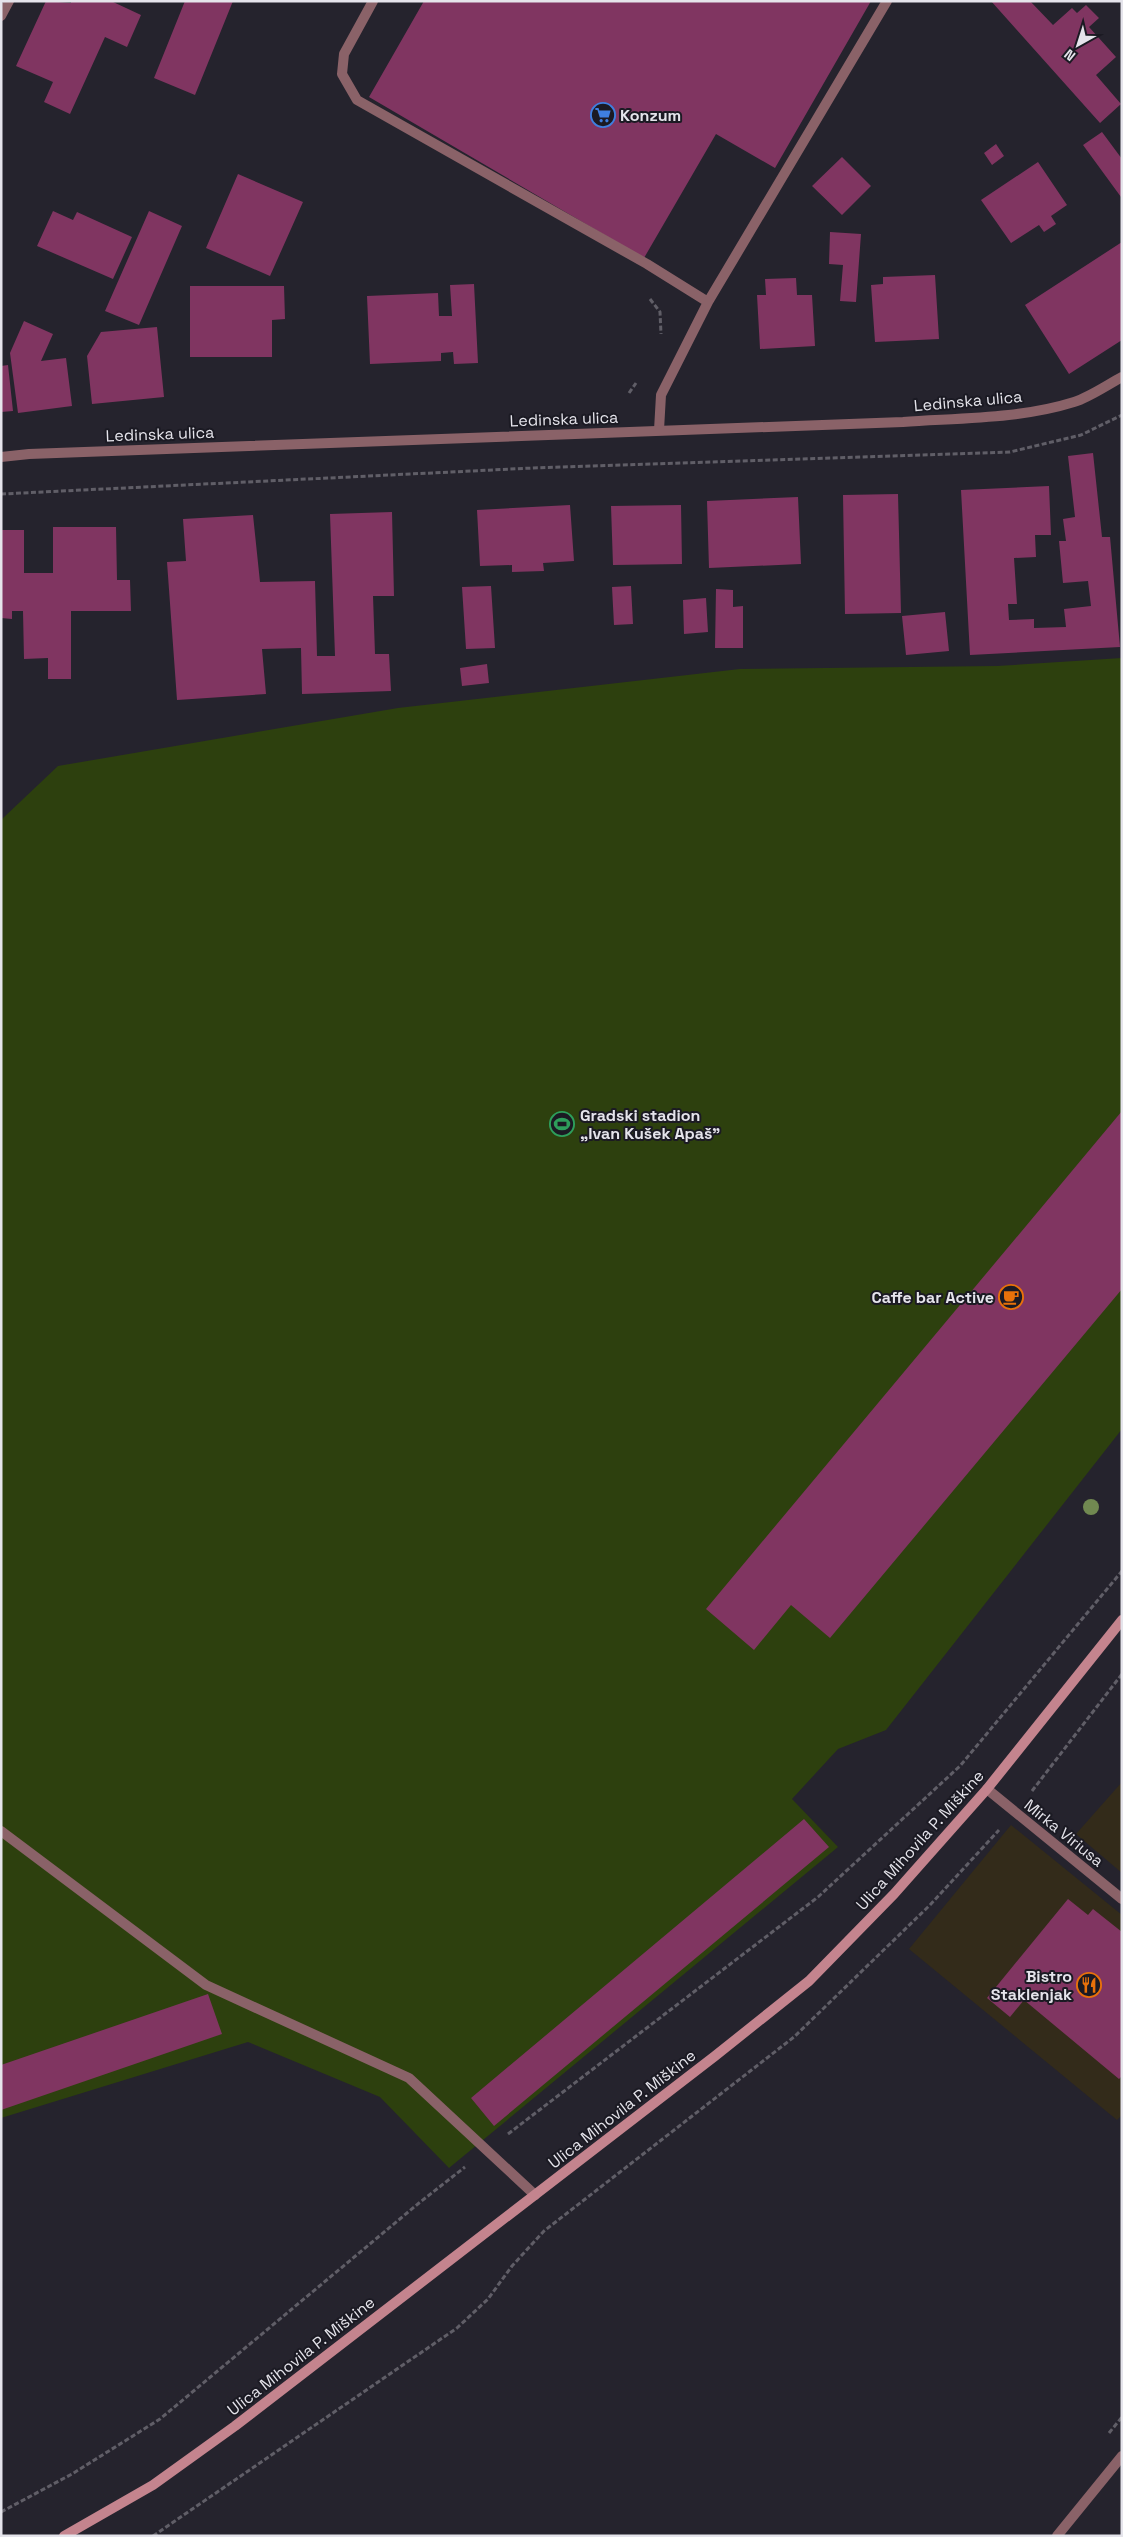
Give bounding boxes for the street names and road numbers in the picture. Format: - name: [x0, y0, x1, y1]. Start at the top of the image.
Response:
- street label: Ledinska ulica: [913, 386, 1023, 416]
- street label: Ledinska ulica: [509, 407, 619, 431]
- street label: Ledinska ulica: [105, 422, 215, 446]
- street label: Ulica Mihovila P. Miškine: [851, 1765, 989, 1915]
- street label: Mirka Viriusa: [1020, 1794, 1108, 1872]
- street label: Ulica Mihovila P. Miškine: [544, 2045, 700, 2173]
- street label: Ulica Mihovila P. Miškine: [223, 2292, 379, 2420]

